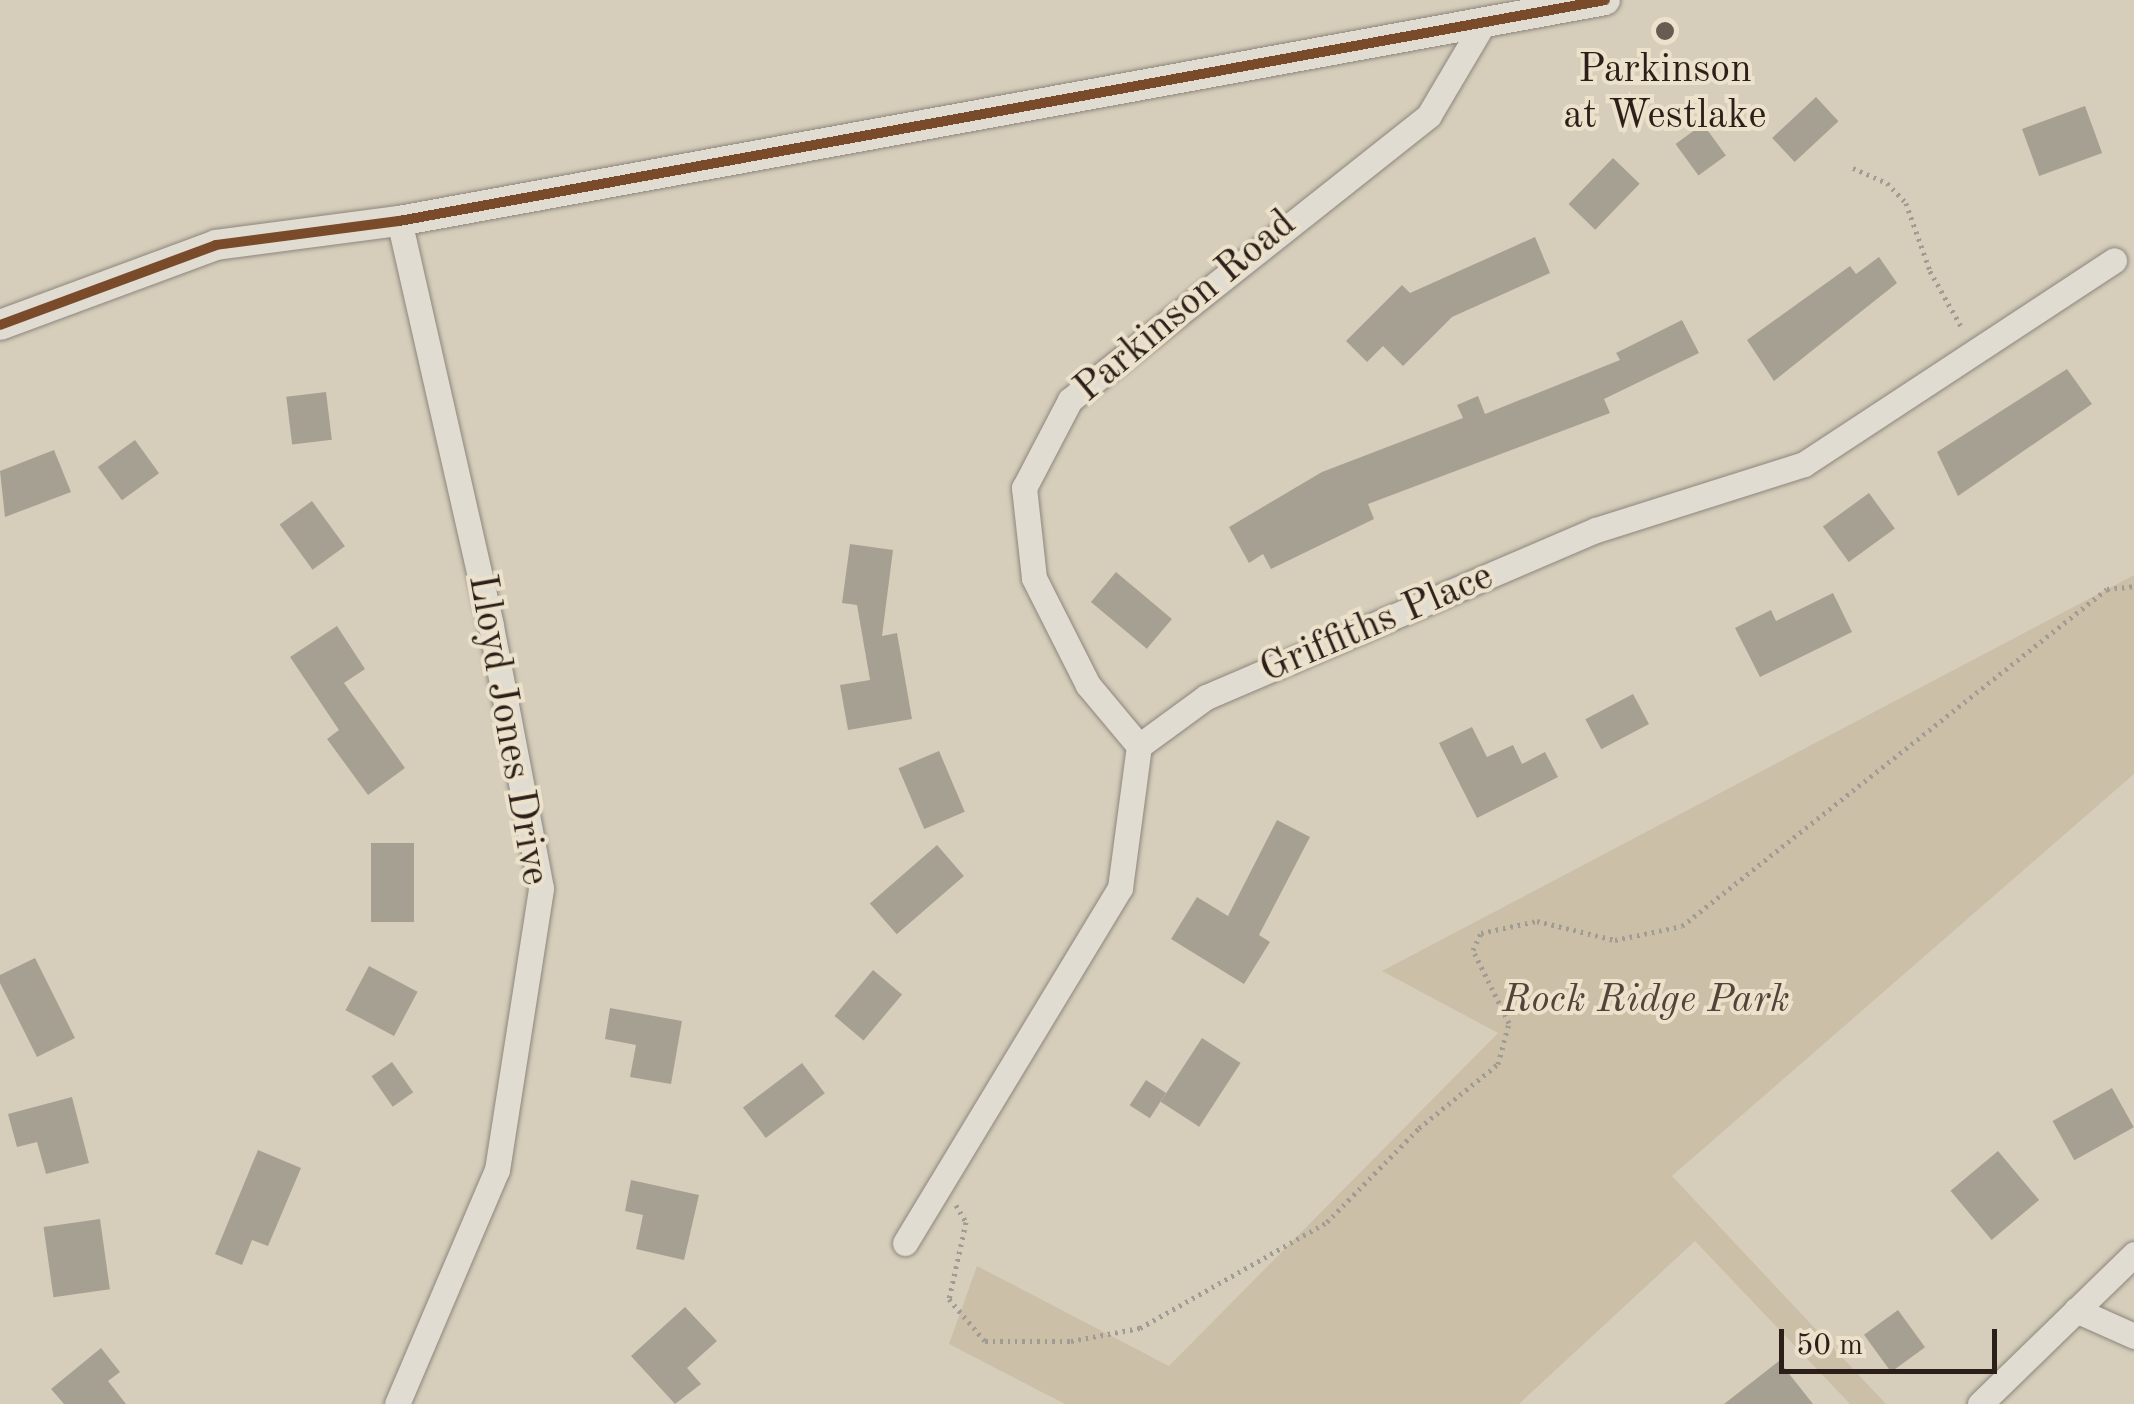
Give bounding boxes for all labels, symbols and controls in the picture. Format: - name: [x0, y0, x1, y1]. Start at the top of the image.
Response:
- marker: Parkinson at Westlake: [1654, 20, 1676, 42]
- place label: Parkinson at Westlake: [1563, 47, 1767, 141]
- street label: Parkinson Road: [1066, 201, 1306, 413]
- street label: Griffiths Place: [1253, 553, 1501, 695]
- street label: Lloyd Jones Drive: [456, 571, 558, 889]
- park label: Rock Ridge Park: [1502, 977, 1790, 1025]
- scale bar: [1784, 1309, 2002, 1371]
- text: 50 m: [1796, 1331, 1863, 1361]

